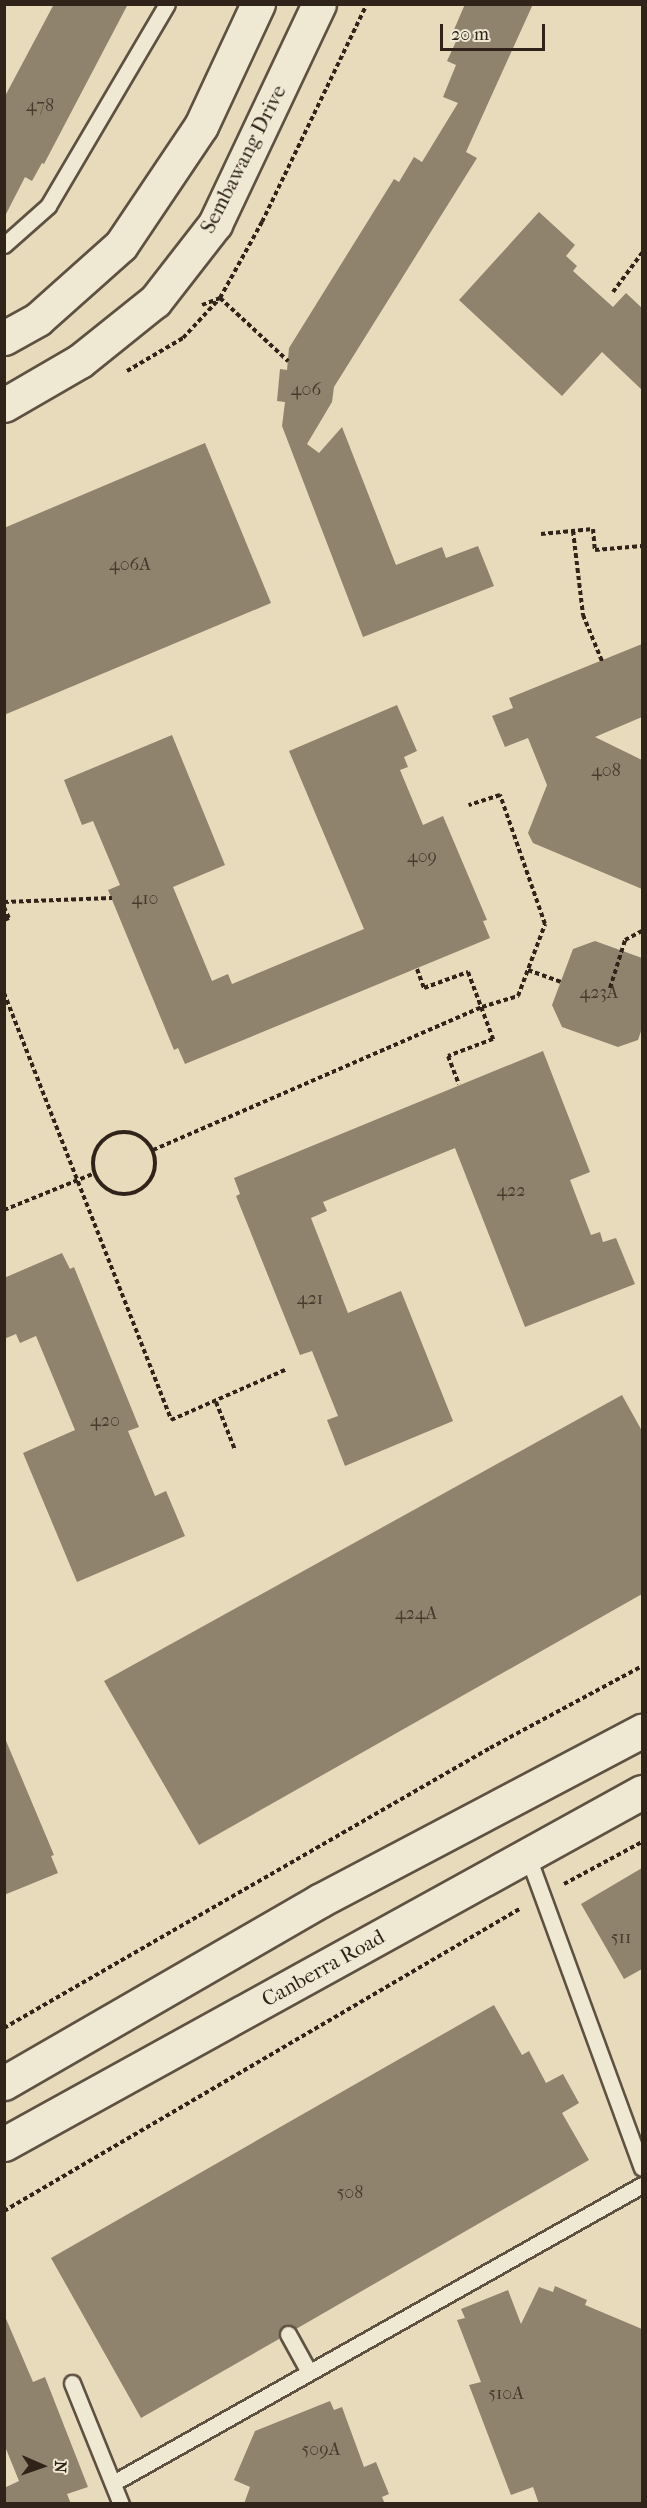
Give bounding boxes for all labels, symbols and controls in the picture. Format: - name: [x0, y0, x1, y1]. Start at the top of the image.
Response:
- scale bar: [443, 12, 548, 50]
- text: 20 m: [451, 24, 489, 45]
- street label: Sembawang Drive: [195, 81, 291, 237]
- house number: 478: [26, 95, 54, 117]
- house number: 406: [291, 379, 321, 401]
- house number: 406A: [109, 554, 151, 576]
- house number: 408: [591, 760, 621, 782]
- house number: 409: [407, 846, 437, 868]
- house number: 410: [132, 888, 158, 910]
- house number: 423A: [580, 982, 618, 1004]
- house number: 422: [496, 1180, 526, 1202]
- house number: 421: [297, 1288, 323, 1310]
- house number: 420: [90, 1410, 120, 1432]
- house number: 424A: [395, 1603, 437, 1625]
- street label: Canberra Road: [257, 1924, 389, 2012]
- house number: 511: [611, 1927, 631, 1949]
- house number: 508: [337, 2182, 363, 2204]
- house number: 510A: [488, 2383, 524, 2405]
- north arrow: [12, 2436, 72, 2496]
- house number: 509A: [302, 2439, 340, 2461]
- text: N: [51, 2460, 70, 2473]

